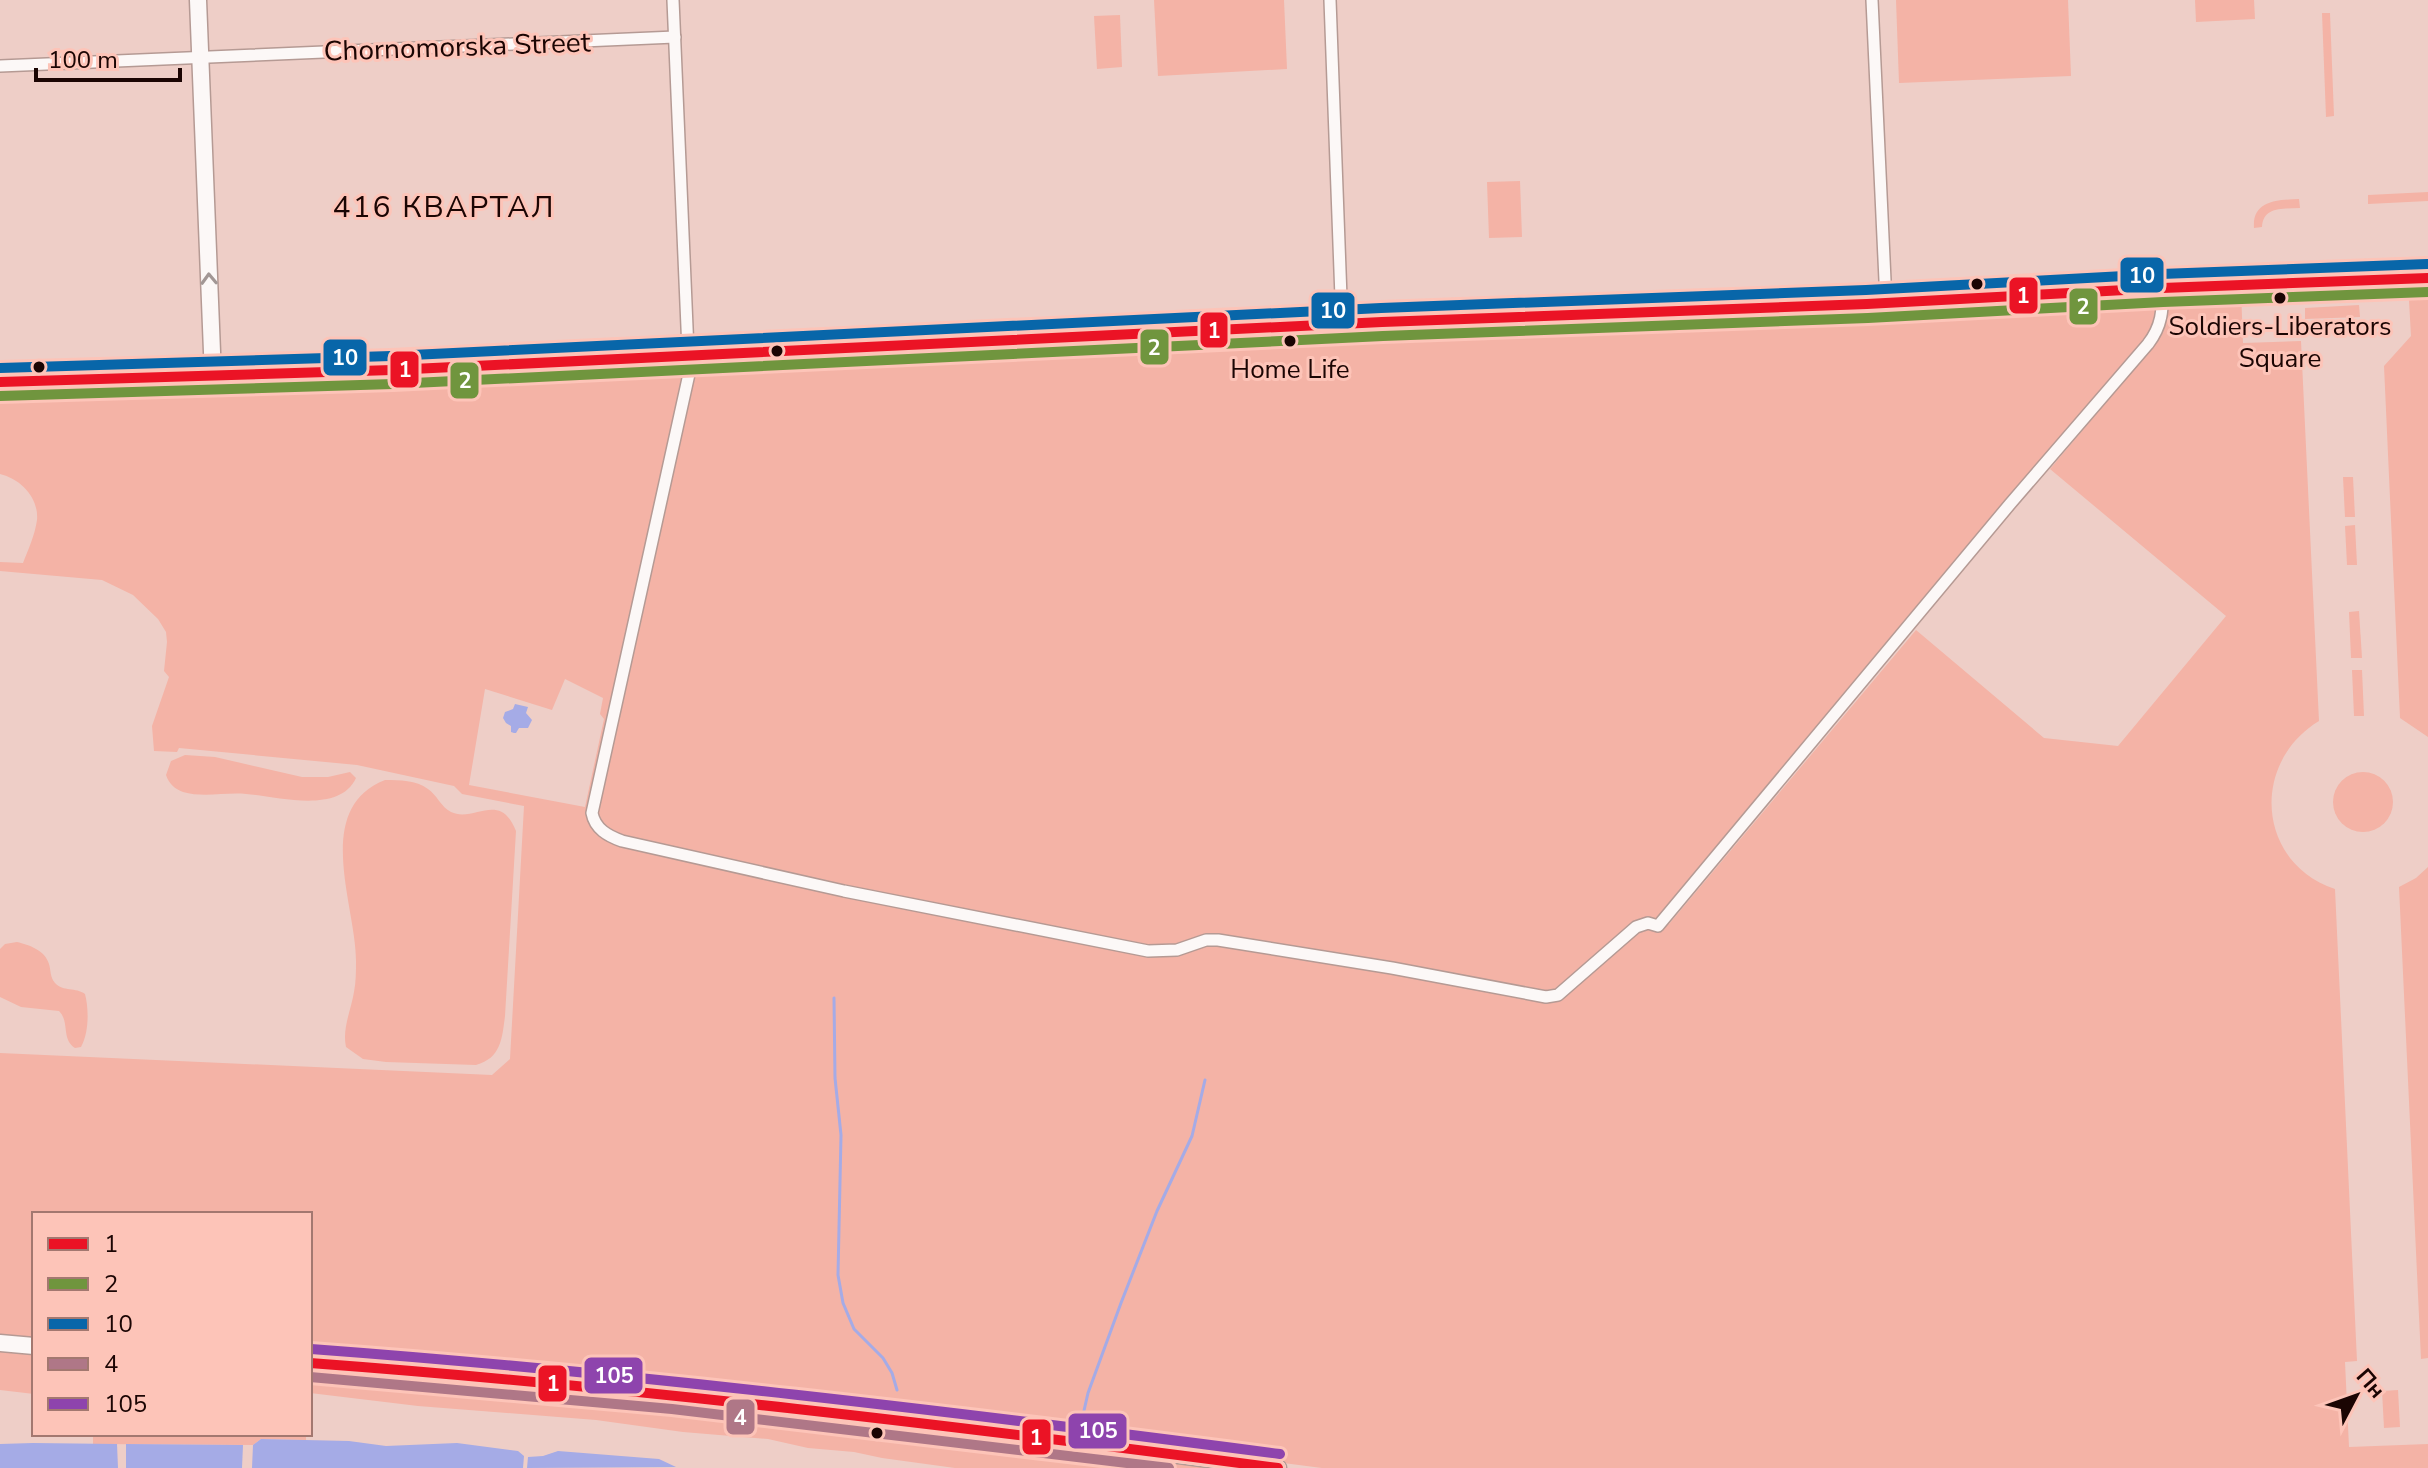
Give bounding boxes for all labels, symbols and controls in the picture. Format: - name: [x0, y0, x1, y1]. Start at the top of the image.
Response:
- street label: Chornomorska Street: [323, 23, 591, 71]
- scale bar: [36, 32, 180, 82]
- text: 100 m: [48, 44, 118, 76]
- district label: 416 КВАРТАЛ: [333, 187, 555, 228]
- line badge: 10: [2119, 256, 2165, 294]
- text: 10: [2129, 261, 2155, 291]
- one-way arrow: [201, 272, 218, 285]
- unlabelled marker: [1969, 276, 1985, 292]
- line badge: 1: [2008, 276, 2039, 315]
- text: 1: [2016, 281, 2030, 311]
- line badge: 2: [2068, 287, 2099, 326]
- marker: Soldiers-Liberators Square: [2272, 290, 2288, 306]
- line badge: 10: [1310, 291, 1356, 330]
- text: 2: [2076, 292, 2090, 322]
- text: 10: [1320, 296, 1346, 326]
- place label: Soldiers-Liberators Square: [2169, 309, 2391, 376]
- line badge: 1: [1199, 311, 1229, 349]
- text: 1: [1207, 316, 1221, 346]
- line badge: 2: [1139, 328, 1170, 366]
- text: 2: [1147, 333, 1161, 363]
- marker: Home Life: [1282, 333, 1298, 349]
- line badge: 10: [322, 338, 368, 377]
- text: 10: [332, 343, 358, 373]
- unlabelled marker: [769, 343, 785, 359]
- line badge: 1: [389, 350, 420, 389]
- place label: Home Life: [1230, 352, 1350, 387]
- text: 1: [398, 355, 412, 385]
- unlabelled marker: [31, 359, 47, 375]
- line badge: 2: [449, 361, 480, 400]
- text: 2: [458, 366, 472, 396]
- legend: [32, 1212, 312, 1436]
- text: 1: [104, 1228, 118, 1260]
- text: 2: [104, 1268, 118, 1300]
- text: 10: [104, 1308, 133, 1340]
- text: 4: [104, 1348, 118, 1380]
- line badge: 105: [583, 1356, 644, 1395]
- north arrow: [2316, 1356, 2396, 1436]
- text: 105: [594, 1361, 634, 1391]
- text: Пн: [2349, 1362, 2392, 1405]
- line badge: 1: [537, 1364, 568, 1403]
- text: 1: [546, 1369, 560, 1399]
- text: 105: [104, 1388, 147, 1420]
- line badge: 4: [725, 1398, 756, 1436]
- text: 4: [733, 1403, 747, 1433]
- line badge: 105: [1067, 1412, 1128, 1450]
- text: 105: [1078, 1416, 1118, 1446]
- line badge: 1: [1021, 1418, 1052, 1456]
- text: 1: [1029, 1423, 1043, 1453]
- unlabelled marker: [869, 1425, 885, 1441]

